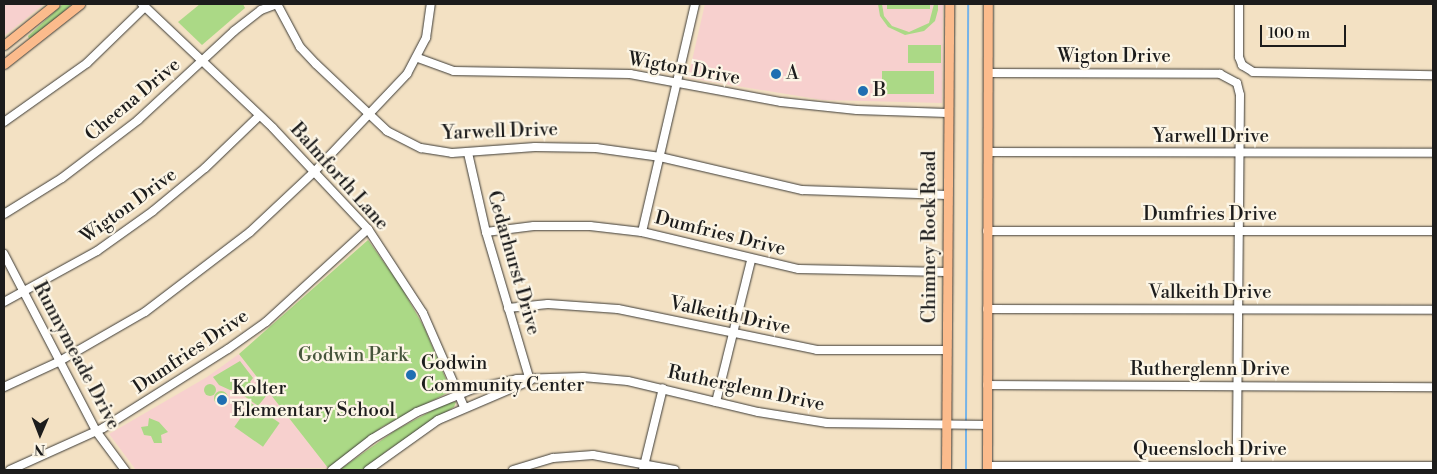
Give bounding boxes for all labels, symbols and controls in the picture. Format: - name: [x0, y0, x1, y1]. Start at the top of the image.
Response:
- scale bar: [1262, 15, 1348, 47]
- text: 100 m: [1268, 24, 1310, 43]
- street label: Wigton Drive: [1057, 46, 1171, 68]
- street label: Wigton Drive: [626, 48, 742, 90]
- street label: Cheena Drive: [81, 54, 185, 146]
- place label: A: [786, 63, 799, 85]
- marker: A: [770, 68, 782, 80]
- place label: B: [873, 80, 886, 102]
- marker: B: [857, 85, 869, 97]
- street label: Balmforth Lane: [285, 119, 393, 235]
- street label: Yarwell Drive: [442, 119, 558, 145]
- street label: Yarwell Drive: [1153, 126, 1269, 148]
- street label: Chimney Rock Road: [919, 151, 941, 323]
- street label: Wigton Drive: [76, 163, 182, 249]
- street label: Cedarhurst Drive: [482, 188, 544, 338]
- street label: Dumfries Drive: [1143, 204, 1277, 226]
- street label: Dumfries Drive: [652, 207, 788, 261]
- street label: Runnymeade Drive: [27, 278, 125, 434]
- street label: Valkeith Drive: [1148, 282, 1272, 304]
- street label: Valkeith Drive: [667, 292, 793, 340]
- street label: Dumfries Drive: [129, 305, 253, 399]
- park label: Godwin Park: [298, 345, 408, 367]
- place label: Godwin Community Center: [421, 353, 584, 397]
- street label: Rutherglenn Drive: [1130, 359, 1290, 381]
- street label: Rutherglenn Drive: [665, 361, 827, 417]
- marker: Godwin Community Center: [405, 369, 417, 381]
- place label: Kolter Elementary School: [232, 378, 395, 422]
- marker: Kolter Elementary School: [216, 394, 228, 406]
- north arrow: [15, 409, 65, 459]
- street label: Queensloch Drive: [1133, 439, 1287, 461]
- text: N: [34, 440, 45, 458]

